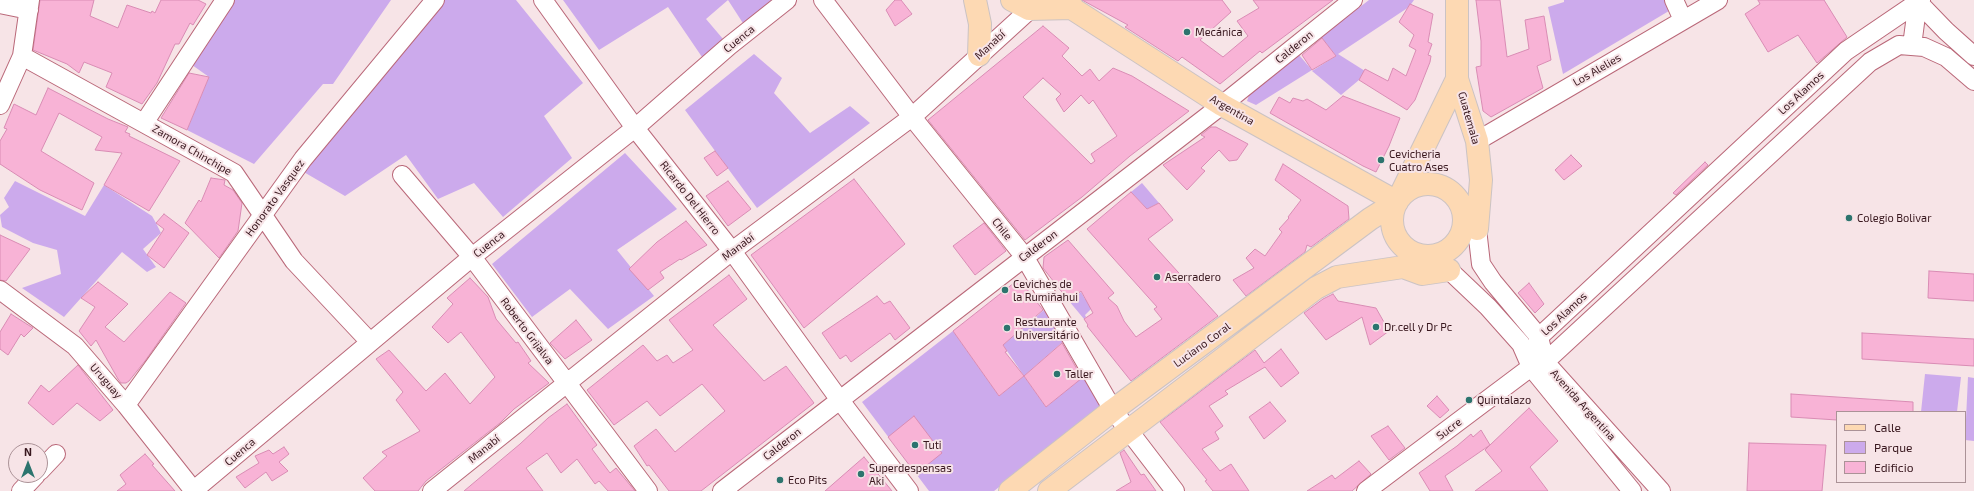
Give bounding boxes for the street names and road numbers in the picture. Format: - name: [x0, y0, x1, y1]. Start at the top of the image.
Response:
- street label: Cuenca: [721, 22, 757, 56]
- street label: Manabí: [972, 28, 1008, 62]
- street label: Calderon: [1272, 28, 1316, 66]
- street label: Los Alelies: [1571, 51, 1623, 89]
- street label: Los Alamos: [1775, 69, 1827, 117]
- street label: Guatemala: [1455, 90, 1483, 146]
- street label: Argentina: [1208, 92, 1256, 128]
- street label: Zamora Chinchipe: [150, 122, 234, 178]
- street label: Honorato Vasquez: [243, 157, 307, 239]
- street label: Ricardo Del Hierro: [657, 158, 723, 238]
- street label: Chile: [989, 215, 1015, 243]
- street label: Calderon: [1016, 227, 1060, 265]
- street label: Cuenca: [471, 228, 507, 260]
- street label: Manabí: [719, 231, 757, 263]
- street label: Los Alamos: [1538, 290, 1590, 338]
- street label: Roberto Grijalva: [498, 295, 556, 367]
- street label: Luciano Coral: [1171, 320, 1233, 370]
- street label: Uruguay: [87, 361, 125, 401]
- street label: Avenida Argentina: [1548, 367, 1618, 443]
- street label: Sucre: [1434, 415, 1464, 443]
- street label: Calderon: [760, 425, 804, 463]
- street label: Manabí: [465, 432, 503, 466]
- street label: Cuenca: [222, 435, 258, 469]

